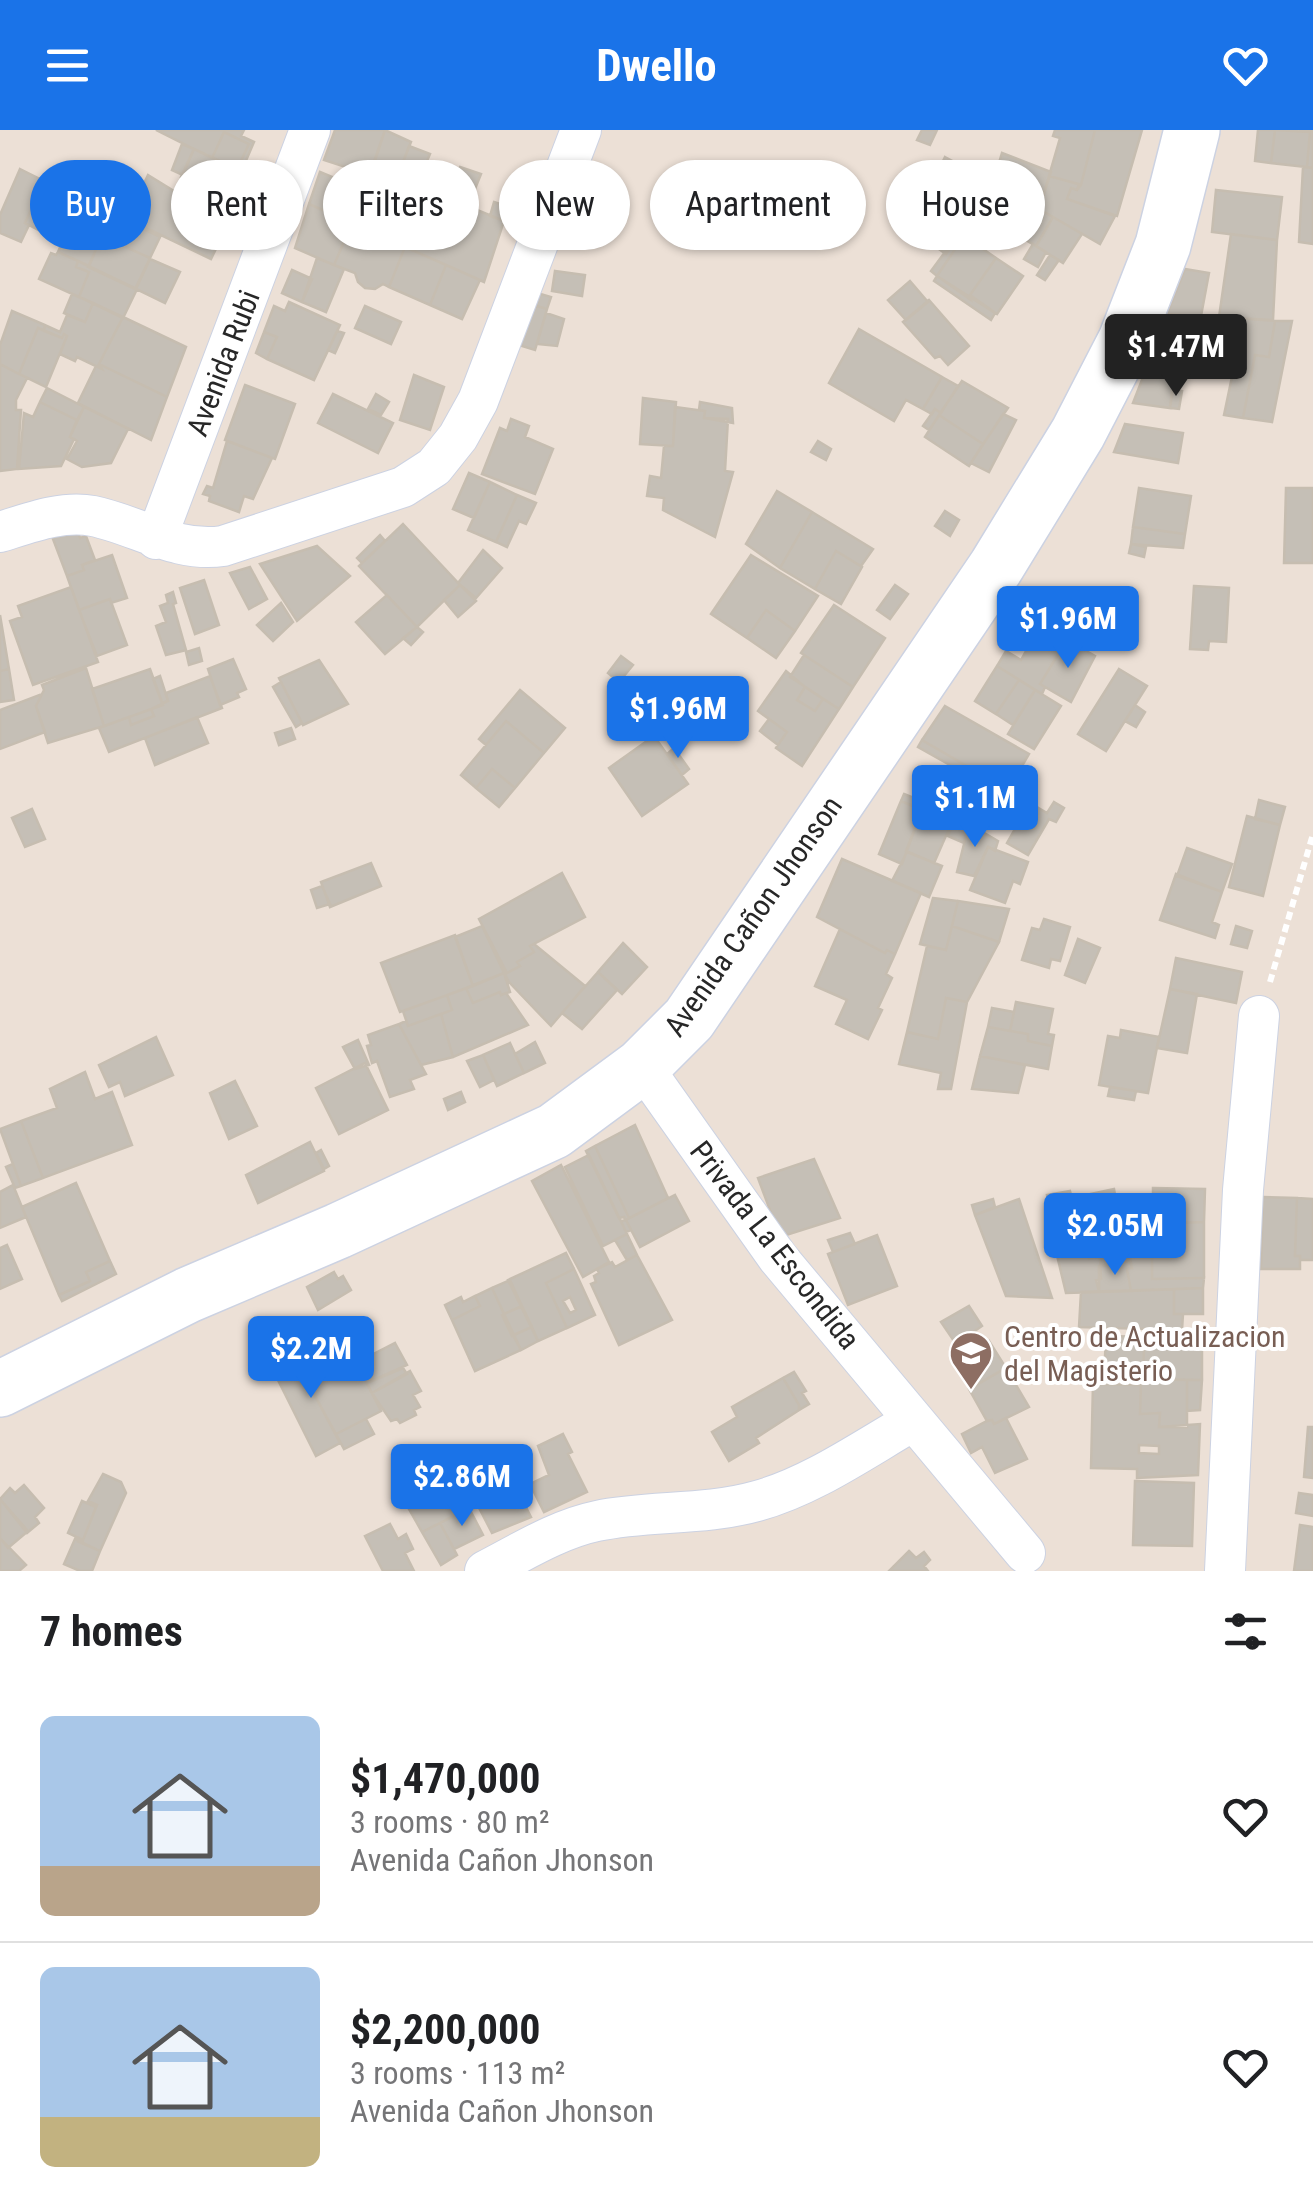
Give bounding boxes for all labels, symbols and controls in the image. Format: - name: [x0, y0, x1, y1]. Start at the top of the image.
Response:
- icon: menu: [40, 38, 95, 93]
- icon: heart: [1218, 38, 1273, 93]
- text: Dwello: [596, 39, 717, 92]
- chip: Buy: [30, 160, 151, 250]
- chip: Rent: [171, 160, 303, 250]
- chip: Filters: [323, 160, 479, 250]
- chip: New: [499, 160, 630, 250]
- chip: Apartment: [650, 160, 866, 250]
- chip: House: [886, 160, 1045, 250]
- street label: Avenida Rubi: [179, 285, 267, 441]
- pin: $1.47M: [1095, 314, 1257, 399]
- text: $1.47M: [1127, 327, 1225, 365]
- pin: $1.96M: [987, 586, 1149, 671]
- text: $1.96M: [1019, 599, 1117, 637]
- pin: $1.96M: [597, 676, 759, 761]
- text: $1.96M: [629, 689, 727, 727]
- pin: $1.1M: [905, 765, 1045, 850]
- text: $1.1M: [934, 778, 1016, 816]
- street label: Avenida Cañon Jhonson: [657, 789, 849, 1043]
- street label: Privada La Escondida: [683, 1134, 867, 1356]
- pin: $2.05M: [1034, 1193, 1196, 1278]
- text: $2.05M: [1066, 1206, 1164, 1244]
- pin: $2.2M: [241, 1316, 381, 1401]
- place label: Centro de Actualizacion del Magisterio: [1004, 1319, 1286, 1388]
- text: $2.2M: [270, 1329, 352, 1367]
- school or university icon: Centro de Actualizacion del Magisterio: [948, 1330, 994, 1391]
- pin: $2.86M: [381, 1444, 543, 1529]
- text: $2.86M: [413, 1457, 511, 1495]
- icon: filters: [1218, 1604, 1273, 1659]
- text: 7 homes: [40, 1607, 183, 1656]
- text: $1,470,000: [350, 1754, 540, 1803]
- icon: home: [120, 1756, 240, 1876]
- icon: heart: [1218, 1789, 1273, 1844]
- text: 3 rooms · 80 m²: [350, 1803, 549, 1841]
- text: Avenida Cañon Jhonson: [350, 1841, 654, 1879]
- text: $2,200,000: [350, 2005, 540, 2054]
- icon: home: [120, 2007, 240, 2127]
- icon: heart: [1218, 2040, 1273, 2095]
- text: 3 rooms · 113 m²: [350, 2054, 565, 2092]
- text: Avenida Cañon Jhonson: [350, 2092, 654, 2130]

